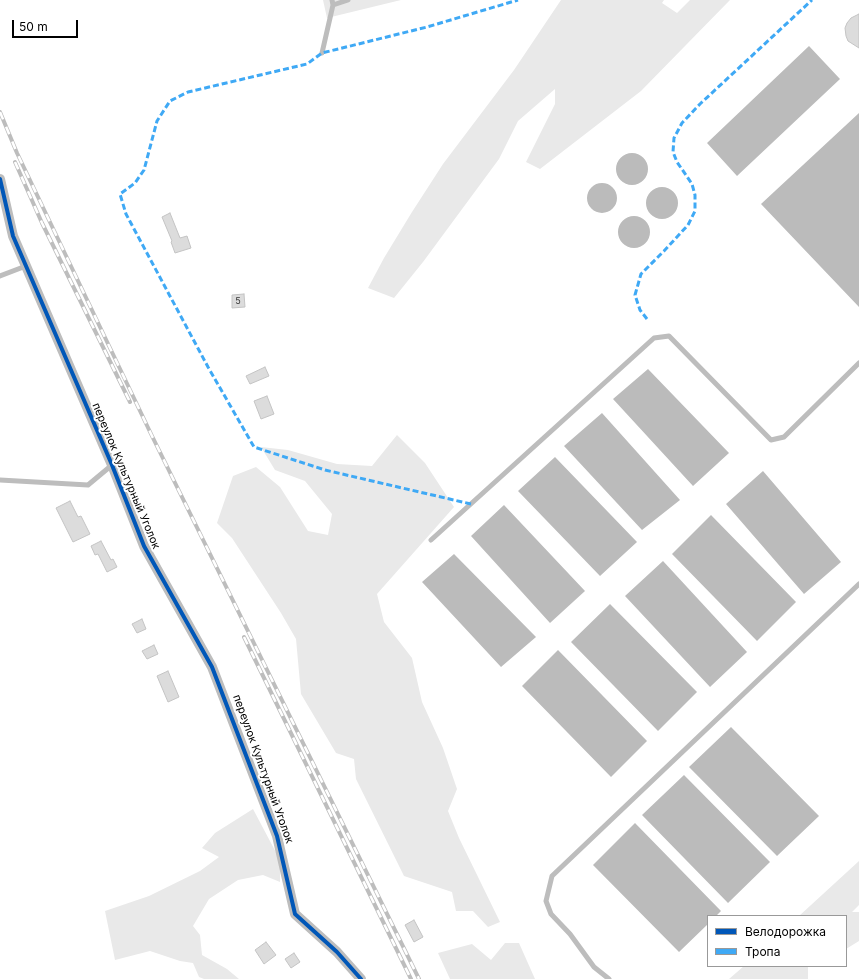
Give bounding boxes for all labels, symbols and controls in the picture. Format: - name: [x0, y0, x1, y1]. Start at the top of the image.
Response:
- scale bar: [14, 12, 80, 38]
- text: 50 m: [19, 19, 48, 34]
- house number: 5: [235, 296, 241, 306]
- street label: переулок Культурный Уголок: [89, 401, 163, 551]
- street label: переулок Культурный Уголок: [230, 693, 296, 845]
- legend: [707, 915, 847, 967]
- text: Велодорожка: [745, 924, 826, 939]
- text: Тропа: [745, 944, 780, 959]

